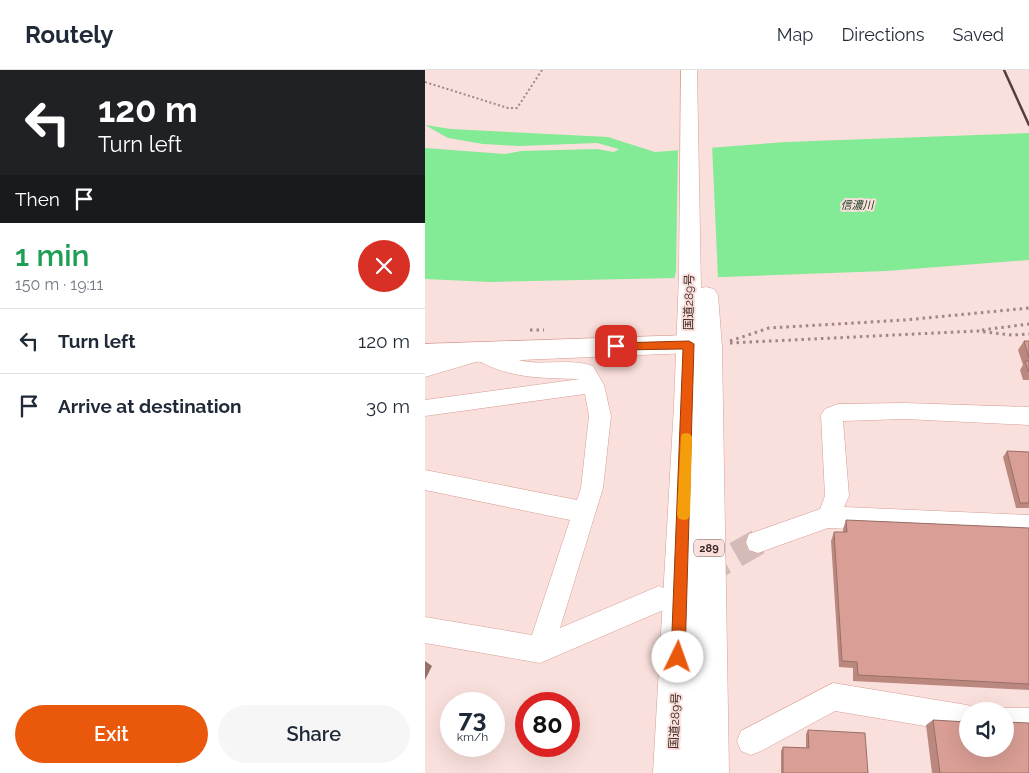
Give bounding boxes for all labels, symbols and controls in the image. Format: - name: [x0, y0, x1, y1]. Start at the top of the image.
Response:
- text: Routely: [25, 20, 114, 49]
- text: Map: [777, 24, 813, 45]
- text: Directions: [841, 24, 925, 45]
- text: Saved: [953, 24, 1004, 45]
- text: 120 m: [98, 89, 198, 130]
- icon: left: [15, 90, 80, 155]
- text: Turn left: [98, 131, 182, 157]
- icon: arrive: [70, 185, 98, 213]
- text: Then: [15, 188, 60, 210]
- water label: 信濃川: [841, 199, 874, 212]
- text: 1 min: [15, 238, 90, 273]
- button: close: [358, 240, 410, 292]
- street label: 国道289号: [682, 274, 696, 330]
- text: 150 m · 19:11: [15, 275, 103, 294]
- pin: [595, 325, 637, 367]
- icon: left: [15, 327, 43, 355]
- text: Turn left: [58, 330, 135, 352]
- text: 120 m: [358, 330, 410, 352]
- icon: arrive: [602, 332, 630, 360]
- icon: arrive: [15, 392, 43, 420]
- text: Arrive at destination: [58, 395, 242, 417]
- text: 30 m: [366, 395, 410, 417]
- road number: 289: [694, 539, 724, 556]
- position arrow: [651, 630, 703, 682]
- speed limit sign: 80: [515, 692, 580, 757]
- street label: 国道289号: [667, 692, 683, 750]
- map controls: [959, 702, 1014, 757]
- button: sound: [959, 702, 1014, 757]
- text: 73: [459, 703, 486, 733]
- button: Exit: [15, 705, 208, 763]
- button: Share: [218, 705, 410, 763]
- text: km/h: [457, 730, 488, 744]

